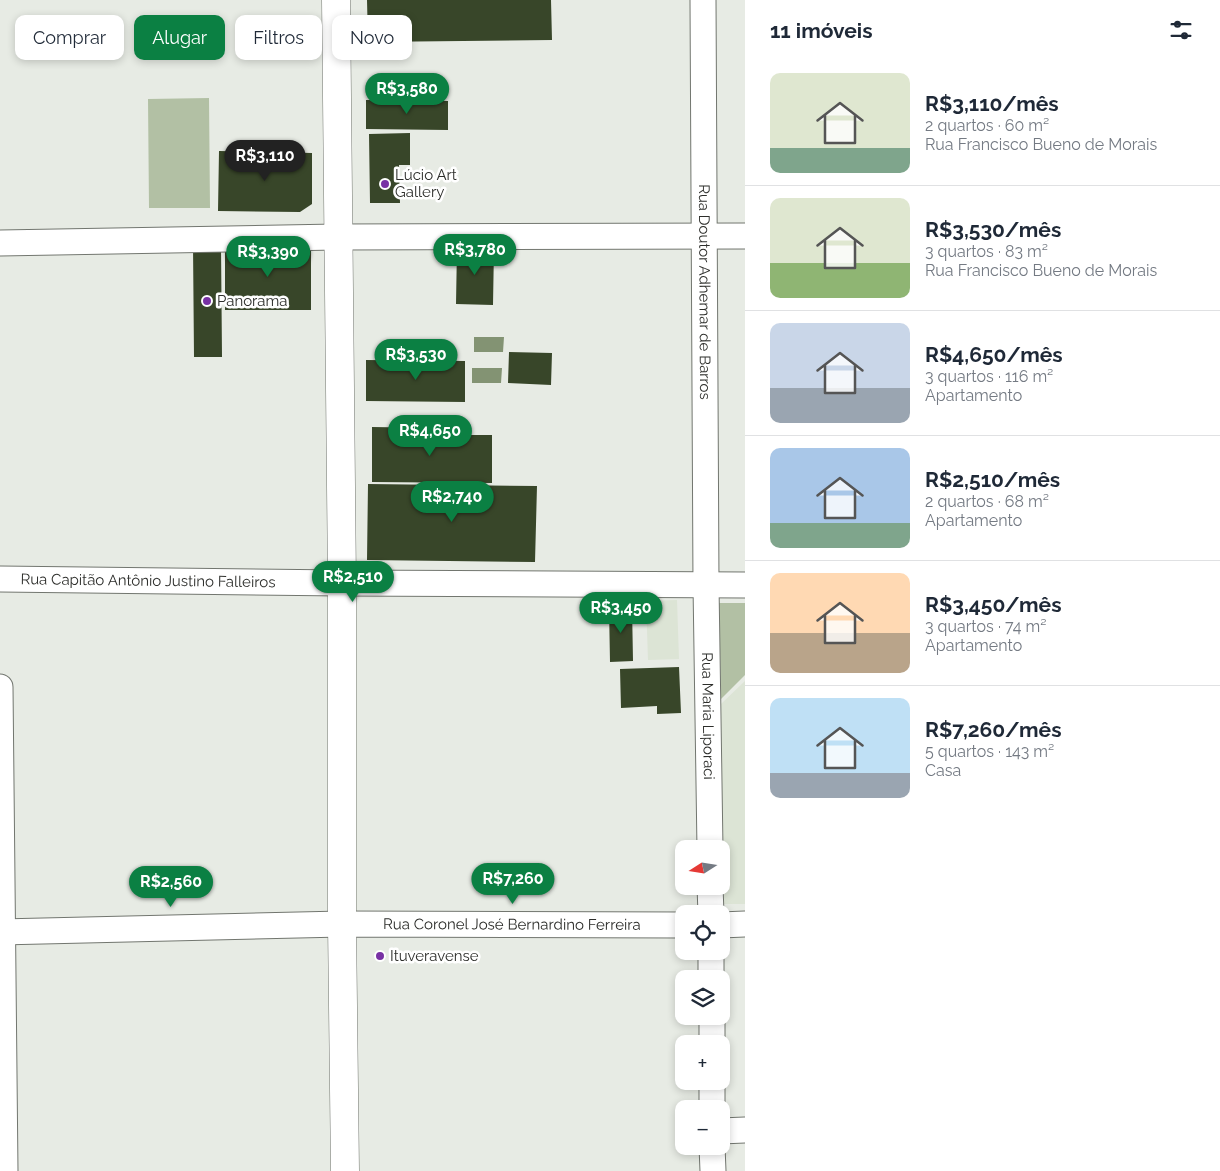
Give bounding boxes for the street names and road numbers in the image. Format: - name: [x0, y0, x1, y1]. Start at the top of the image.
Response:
- street label: Rua Doutor Adhemar de Barros: [695, 184, 714, 400]
- street label: Rua Capitão Antônio Justino Falleiros: [20, 570, 276, 591]
- street label: Rua Maria Liporaci: [698, 652, 718, 780]
- street label: Rua Coronel José Bernardino Ferreira: [383, 915, 641, 934]

